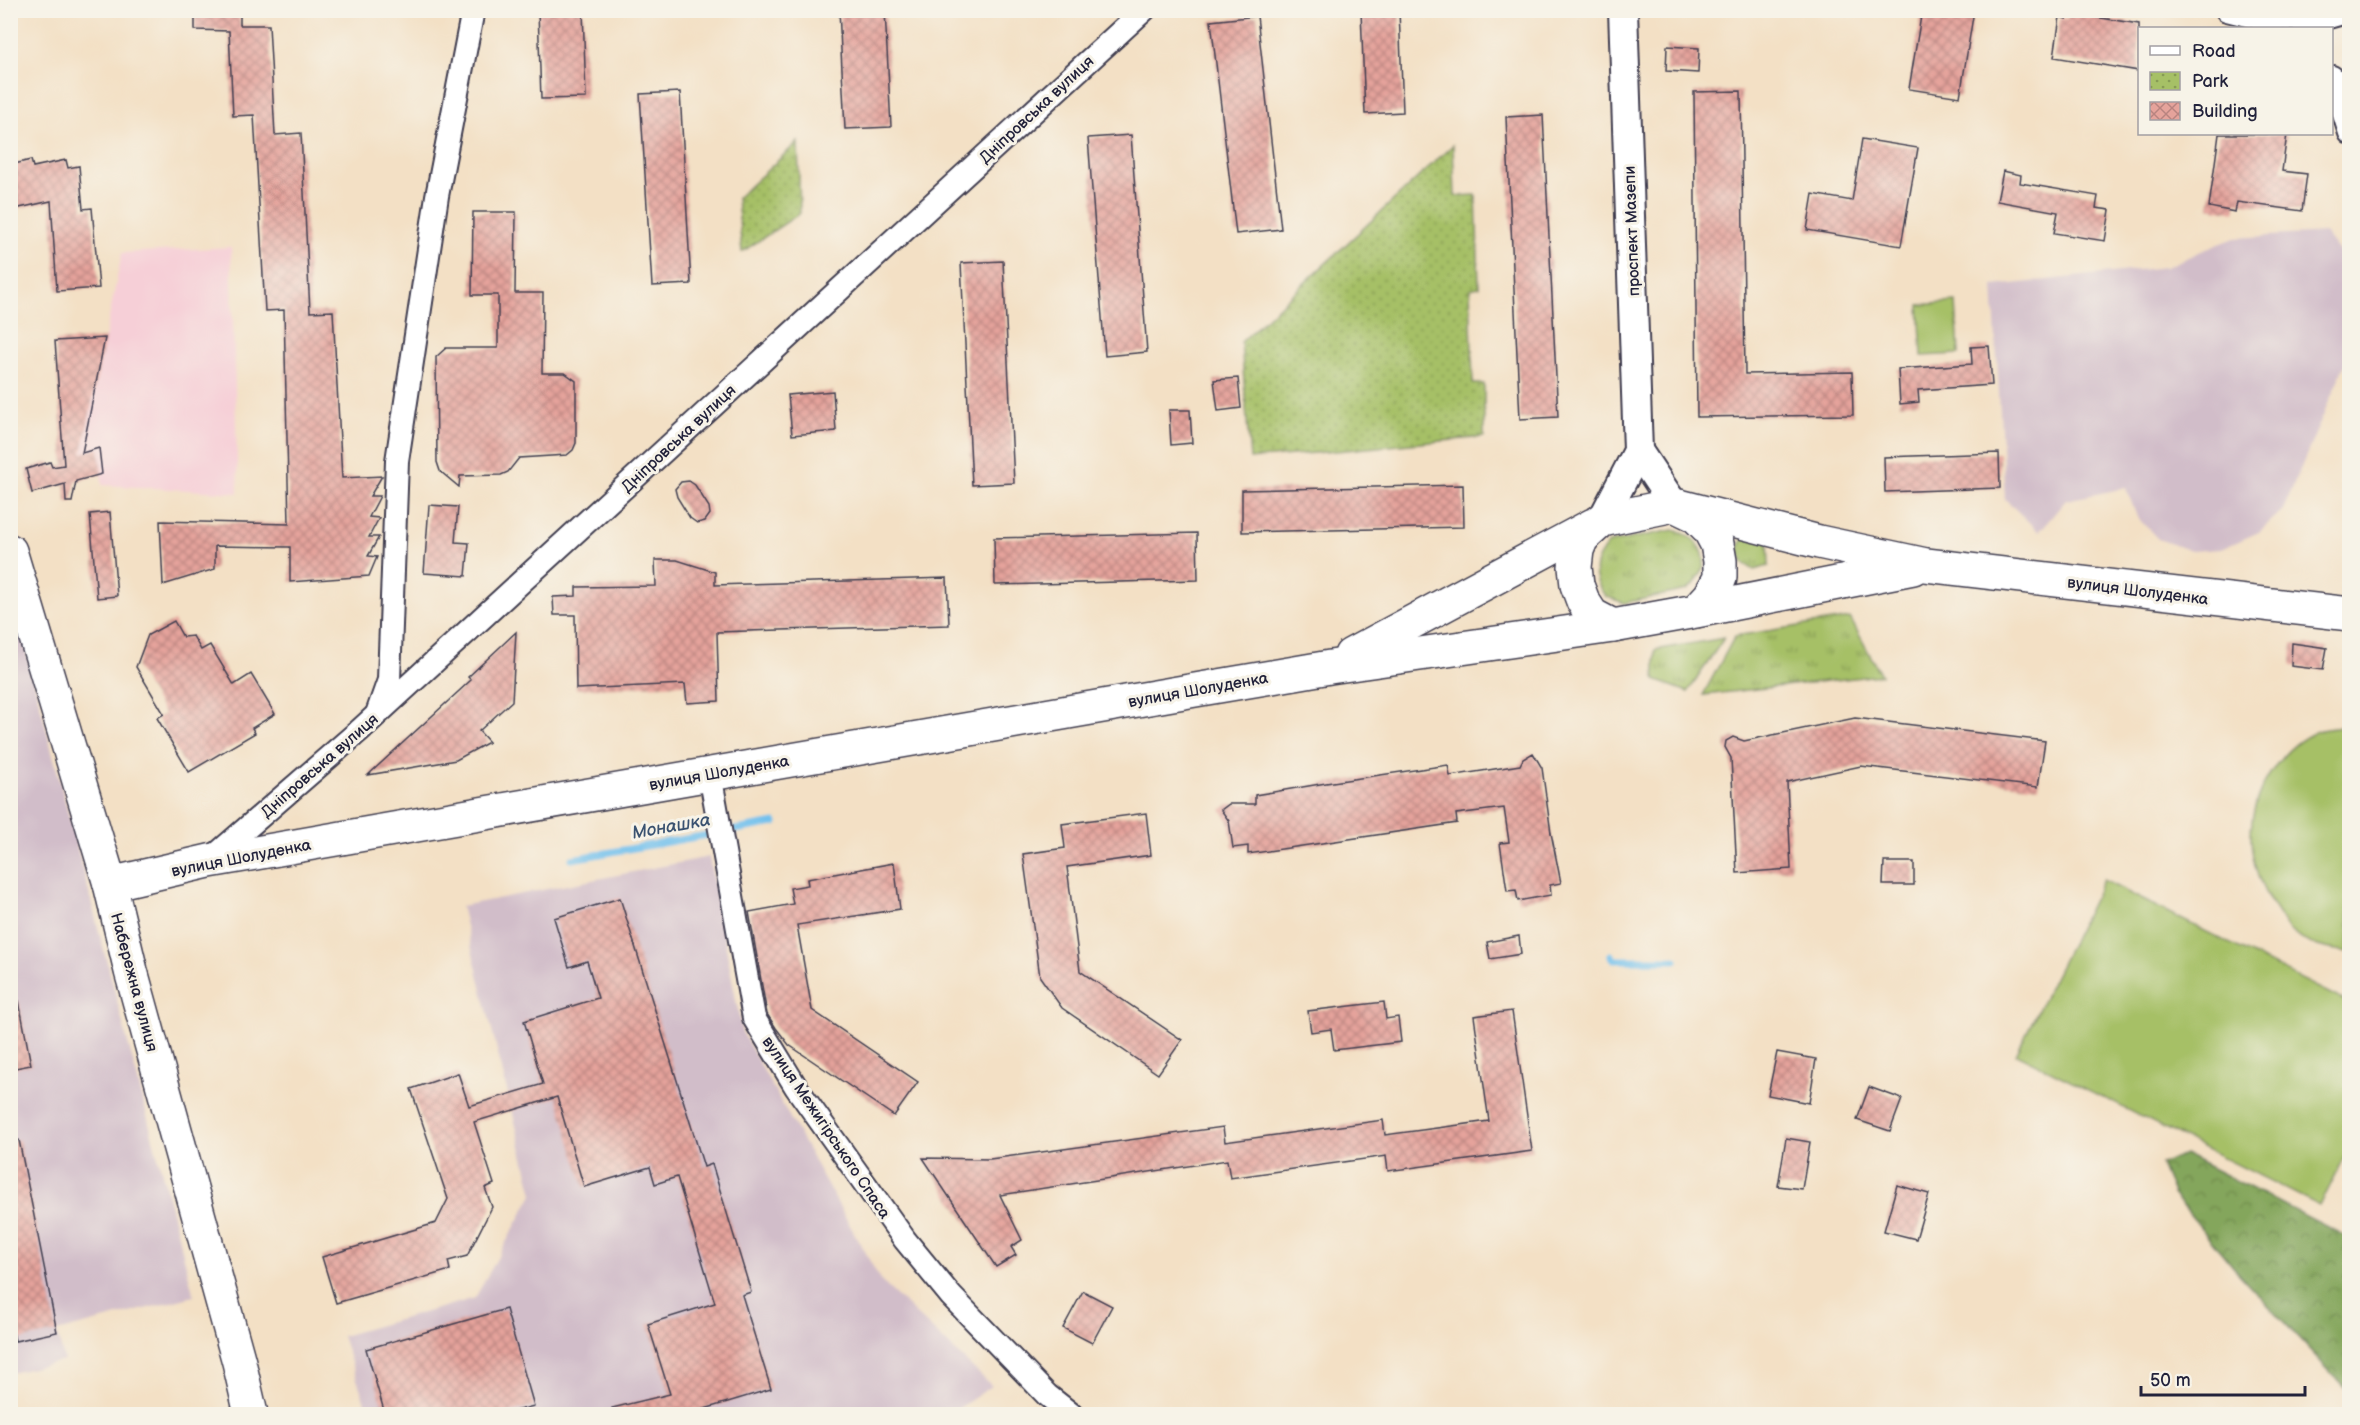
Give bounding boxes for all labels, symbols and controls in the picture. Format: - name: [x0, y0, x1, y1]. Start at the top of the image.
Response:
- legend: [2138, 27, 2333, 135]
- text: Road: [2192, 41, 2236, 62]
- street label: Дніпровська вулиця: [976, 52, 1098, 168]
- text: Park: [2192, 71, 2228, 92]
- text: Building: [2192, 101, 2258, 122]
- street label: проспект Мазепи: [1621, 165, 1644, 297]
- street label: Дніпровська вулиця: [618, 381, 740, 497]
- street label: вулиця Шолуденка: [2066, 573, 2210, 610]
- street label: вулиця Шолуденка: [1127, 669, 1270, 712]
- street label: Дніпровська вулиця: [257, 710, 383, 822]
- street label: вулиця Шолуденка: [648, 752, 791, 795]
- water label: Монашка: [630, 809, 712, 844]
- street label: вулиця Шолуденка: [170, 836, 313, 881]
- street label: Набережна вулиця: [106, 911, 161, 1054]
- street label: вулиця Межигірського Спаса: [758, 1033, 894, 1223]
- scale bar: [2141, 1359, 2304, 1397]
- text: 50 m: [2150, 1370, 2191, 1391]

